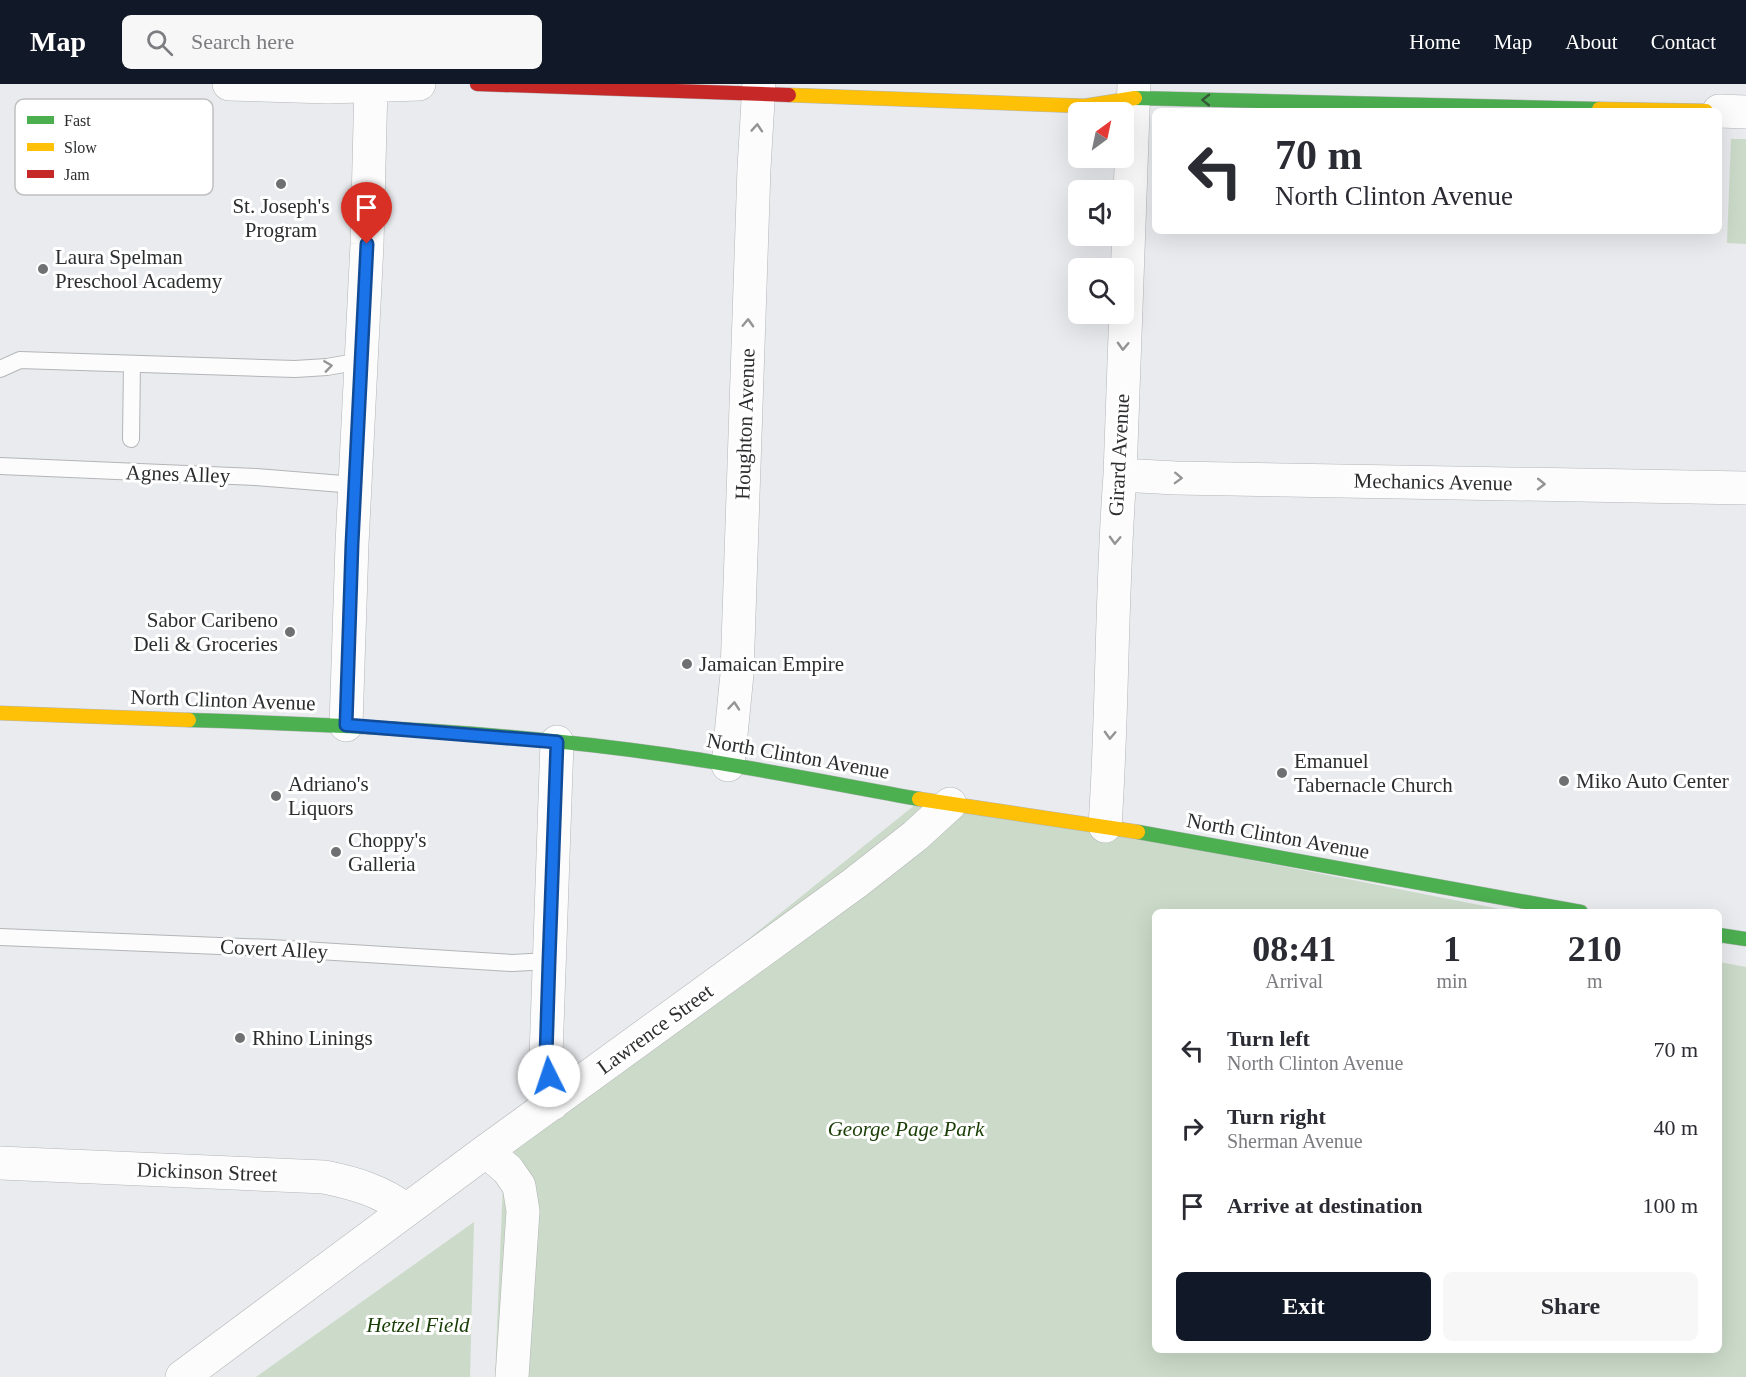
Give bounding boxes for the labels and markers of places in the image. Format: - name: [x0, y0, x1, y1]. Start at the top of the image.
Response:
- marker: St. Joseph's Program: [274, 177, 288, 191]
- pin: [341, 182, 392, 244]
- place label: St. Joseph's Program: [232, 194, 330, 242]
- place label: Laura Spelman Preschool Academy: [55, 245, 223, 293]
- marker: Laura Spelman Preschool Academy: [36, 262, 50, 276]
- place label: Sabor Caribeno Deli & Groceries: [133, 608, 278, 656]
- marker: Sabor Caribeno Deli & Groceries: [283, 625, 297, 639]
- place label: Jamaican Empire: [699, 652, 844, 676]
- marker: Jamaican Empire: [680, 657, 694, 671]
- place label: Emanuel Tabernacle Church: [1294, 749, 1453, 797]
- marker: Emanuel Tabernacle Church: [1275, 766, 1289, 780]
- place label: Miko Auto Center: [1576, 769, 1729, 793]
- place label: Adriano's Liquors: [288, 772, 369, 820]
- marker: Miko Auto Center: [1557, 774, 1571, 788]
- marker: Adriano's Liquors: [269, 789, 283, 803]
- place label: Choppy's Galleria: [348, 828, 426, 876]
- marker: Choppy's Galleria: [329, 845, 343, 859]
- place label: Rhino Linings: [252, 1026, 373, 1050]
- marker: Rhino Linings: [233, 1031, 247, 1045]

